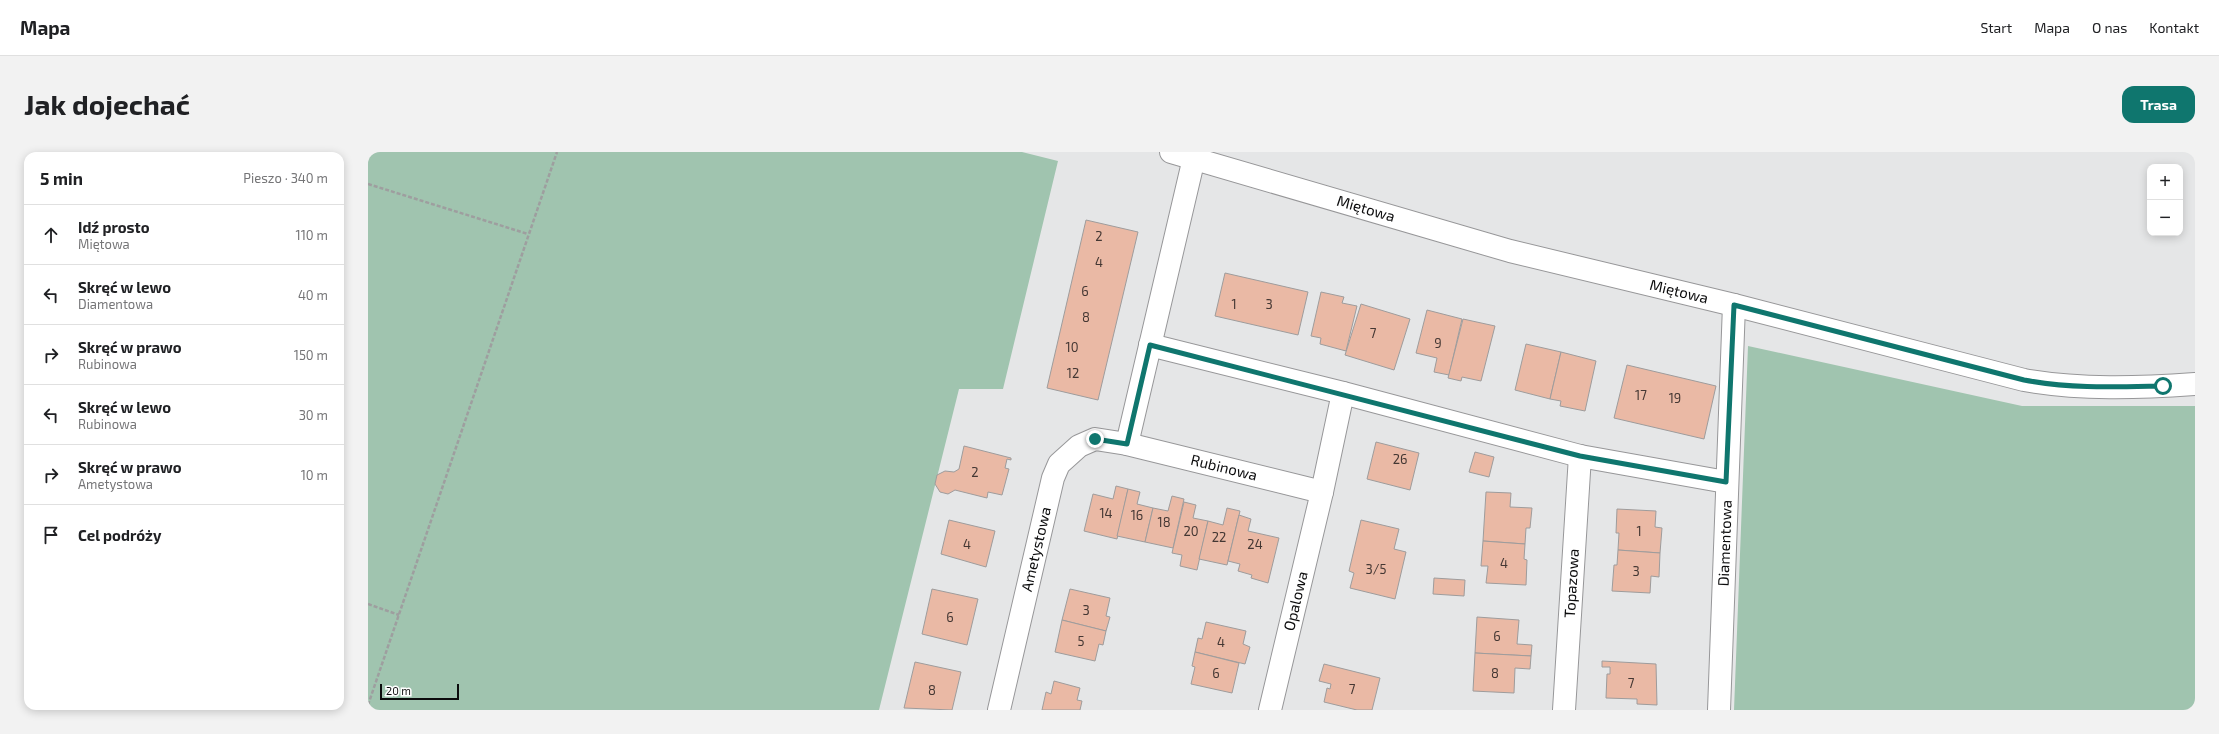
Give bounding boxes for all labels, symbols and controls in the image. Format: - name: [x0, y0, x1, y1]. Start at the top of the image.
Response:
- text: Mapa: [20, 16, 70, 39]
- text: Start: [1980, 19, 2012, 36]
- text: Mapa: [2034, 19, 2070, 36]
- text: O nas: [2092, 19, 2127, 36]
- text: Kontakt: [2149, 19, 2199, 36]
- button: Trasa: [2122, 86, 2195, 123]
- text: Jak dojechać: [24, 87, 190, 121]
- map controls: [2147, 164, 2183, 236]
- button: +: [2147, 164, 2183, 200]
- text: 5 min: [40, 168, 83, 188]
- text: Pieszo · 340 m: [243, 170, 328, 186]
- street label: Miętowa: [1335, 191, 1397, 225]
- button: −: [2147, 200, 2183, 236]
- text: Idź prosto: [78, 218, 150, 236]
- icon: ahead: [40, 224, 62, 246]
- text: 110 m: [296, 227, 328, 243]
- house number: 2: [1095, 228, 1103, 244]
- text: Miętowa: [78, 236, 130, 252]
- house number: 4: [1095, 254, 1103, 270]
- street label: Miętowa: [1648, 275, 1710, 307]
- text: Skręć w lewo: [78, 278, 171, 296]
- house number: 6: [1081, 283, 1089, 299]
- icon: left: [40, 284, 62, 306]
- text: 40 m: [298, 287, 328, 303]
- text: Diamentowa: [78, 296, 153, 312]
- house number: 1: [1231, 296, 1237, 312]
- house number: 3: [1265, 296, 1273, 312]
- house number: 8: [1082, 309, 1090, 325]
- house number: 7: [1370, 325, 1377, 341]
- house number: 9: [1434, 335, 1442, 351]
- text: Skręć w prawo: [78, 338, 182, 356]
- house number: 10: [1065, 339, 1079, 355]
- icon: right: [40, 344, 62, 366]
- text: 150 m: [294, 347, 328, 363]
- text: Rubinowa: [78, 356, 137, 372]
- house number: 12: [1067, 365, 1079, 381]
- route start: [2154, 377, 2172, 395]
- house number: 17: [1635, 387, 1647, 403]
- house number: 19: [1669, 390, 1681, 406]
- text: Skręć w lewo: [78, 398, 171, 416]
- icon: left: [40, 404, 62, 426]
- text: 30 m: [299, 407, 328, 423]
- text: Rubinowa: [78, 416, 137, 432]
- route end: [1086, 430, 1104, 448]
- street label: Rubinowa: [1189, 450, 1259, 484]
- house number: 26: [1393, 451, 1407, 467]
- text: Skręć w prawo: [78, 458, 182, 476]
- icon: right: [40, 464, 62, 486]
- house number: 2: [971, 464, 979, 480]
- text: 10 m: [301, 467, 328, 483]
- text: Ametystowa: [78, 476, 153, 492]
- street label: Diamentowa: [1714, 499, 1735, 587]
- street label: Ametystowa: [1017, 505, 1054, 593]
- house number: 14: [1099, 505, 1113, 521]
- house number: 16: [1131, 507, 1143, 523]
- house number: 18: [1157, 514, 1171, 530]
- house number: 20: [1183, 523, 1199, 539]
- house number: 1: [1636, 523, 1642, 539]
- icon: arrive: [40, 524, 62, 546]
- text: Cel podróży: [78, 526, 161, 544]
- house number: 22: [1212, 529, 1226, 545]
- house number: 4: [963, 536, 971, 552]
- house number: 24: [1247, 536, 1263, 552]
- street label: Topazowa: [1560, 548, 1582, 618]
- house number: 4: [1500, 555, 1508, 571]
- house number: 3/5: [1366, 561, 1386, 577]
- house number: 3: [1632, 563, 1640, 579]
- street label: Opalowa: [1279, 569, 1311, 632]
- house number: 3: [1082, 602, 1090, 618]
- house number: 6: [946, 609, 954, 625]
- house number: 6: [1493, 628, 1501, 644]
- house number: 5: [1078, 633, 1085, 649]
- house number: 4: [1217, 634, 1225, 650]
- house number: 6: [1212, 665, 1220, 681]
- house number: 8: [1491, 665, 1499, 681]
- house number: 7: [1628, 675, 1635, 691]
- house number: 7: [1349, 681, 1356, 697]
- scale bar: [380, 682, 459, 701]
- house number: 8: [928, 682, 936, 698]
- text: 20 m: [386, 684, 411, 697]

